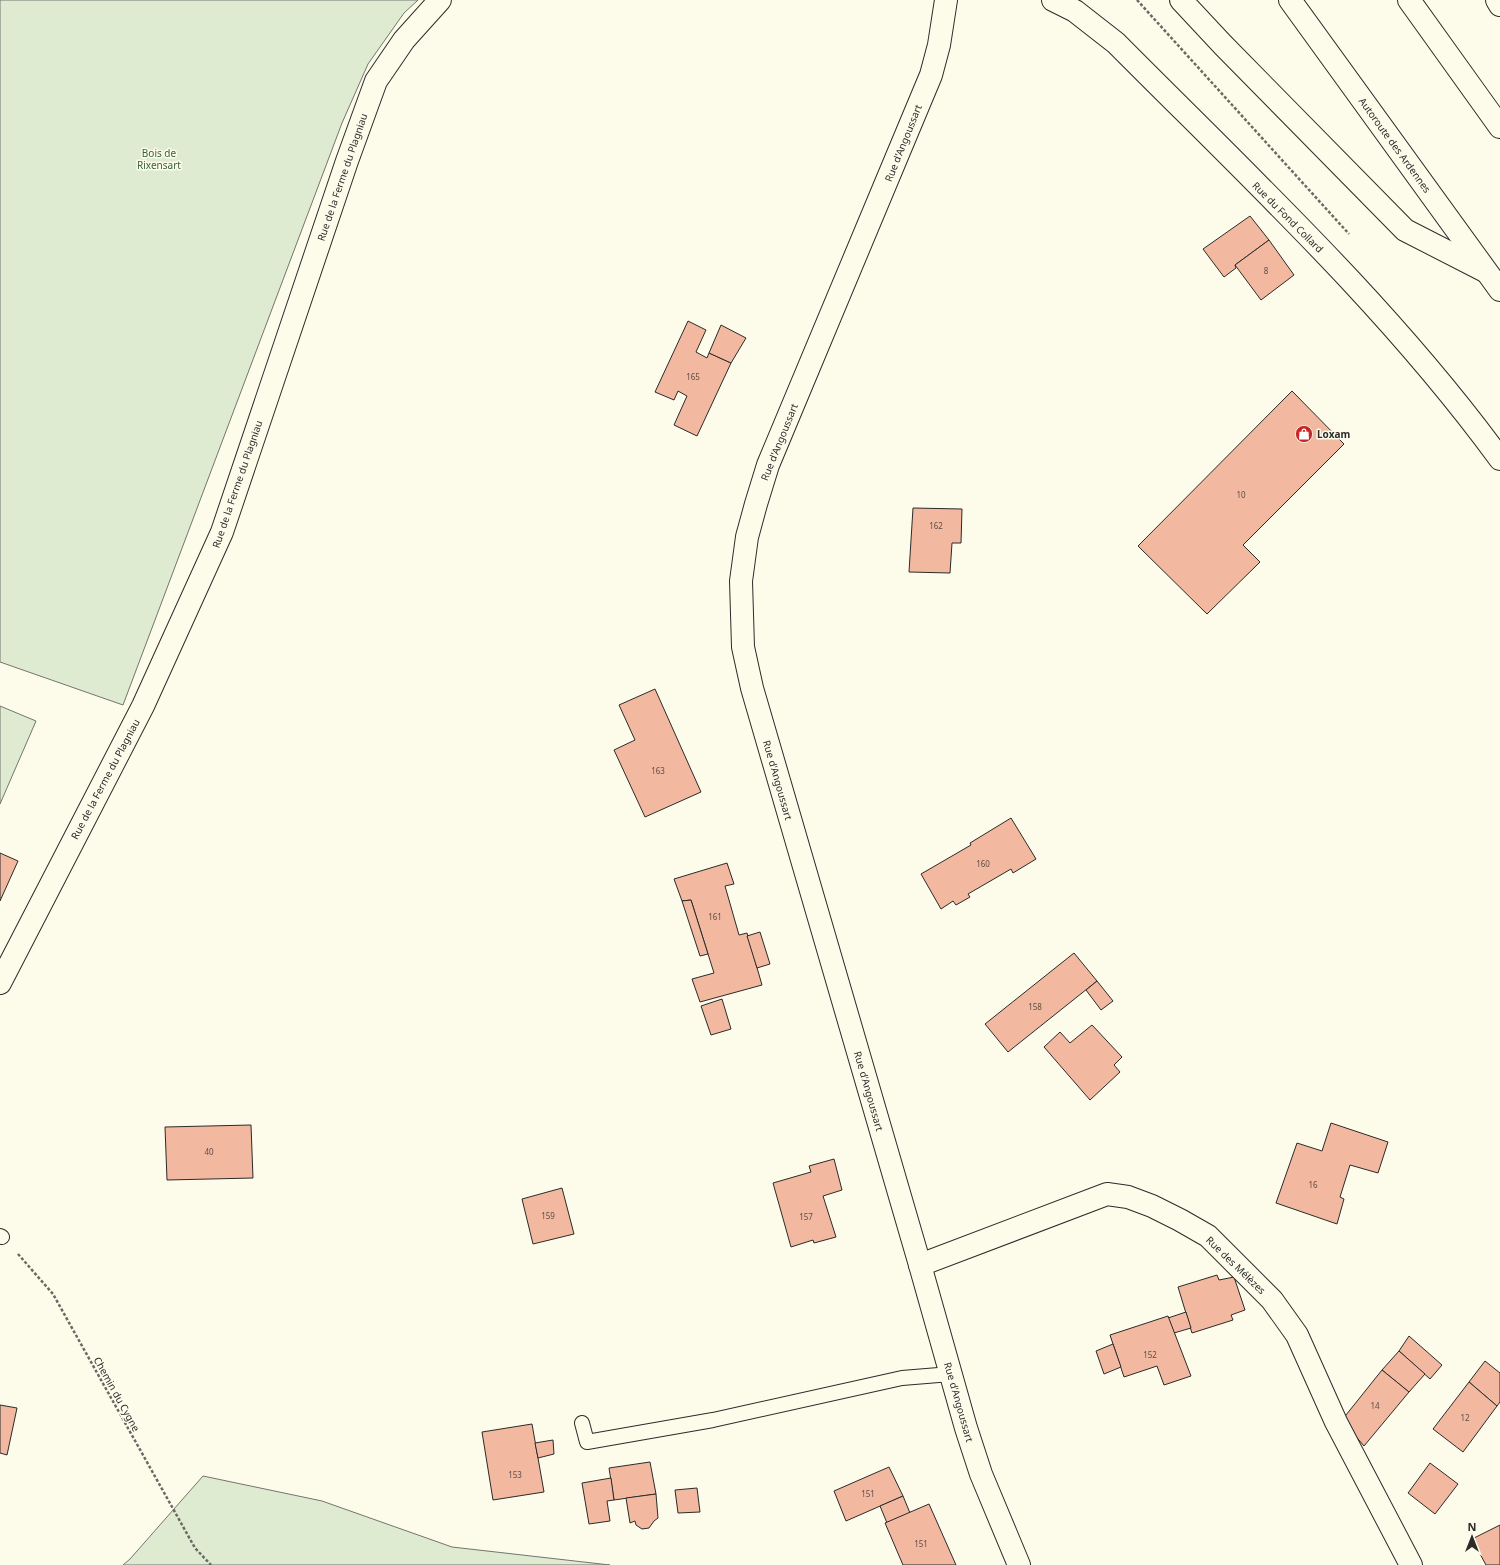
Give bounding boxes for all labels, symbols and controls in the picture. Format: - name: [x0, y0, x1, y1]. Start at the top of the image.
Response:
- street label: Autoroute des Ardennes: [1356, 95, 1434, 196]
- street label: Rue d'Angoussart: [881, 102, 925, 184]
- street label: Rue de la Ferme du Plagniau: [314, 111, 370, 243]
- park label: Bois de Rixensart: [137, 146, 181, 172]
- street label: Rue du Fond Collard: [1249, 178, 1327, 256]
- house number: 8: [1264, 265, 1269, 276]
- house number: 165: [686, 371, 700, 382]
- street label: Rue d'Angoussart: [757, 401, 801, 483]
- street label: Rue de la Ferme du Plagniau: [209, 418, 265, 550]
- shop icon: Loxam: [1294, 424, 1314, 444]
- place label: Loxam: [1317, 427, 1350, 441]
- house number: 10: [1236, 489, 1246, 500]
- house number: 162: [929, 520, 943, 531]
- street label: Rue de la Ferme du Plagniau: [67, 716, 143, 842]
- street label: Rue d'Angoussart: [760, 739, 796, 822]
- house number: 163: [651, 765, 665, 776]
- house number: 160: [976, 858, 990, 869]
- house number: 161: [708, 911, 722, 922]
- house number: 158: [1028, 1001, 1042, 1012]
- street label: Rue d'Angoussart: [851, 1050, 887, 1133]
- house number: 40: [204, 1146, 214, 1157]
- house number: 16: [1308, 1179, 1318, 1190]
- house number: 159: [541, 1210, 555, 1221]
- house number: 157: [799, 1211, 813, 1222]
- street label: Rue des Mélèzes: [1203, 1233, 1269, 1297]
- house number: 152: [1143, 1349, 1157, 1360]
- street label: Chemin du Cygne: [91, 1354, 143, 1434]
- street label: Rue d'Angoussart: [941, 1361, 977, 1444]
- house number: 14: [1370, 1400, 1380, 1411]
- house number: 12: [1460, 1412, 1470, 1423]
- house number: 153: [508, 1469, 522, 1480]
- house number: 151: [861, 1488, 875, 1499]
- north arrow: [1452, 1517, 1492, 1557]
- text: N: [1468, 1519, 1476, 1534]
- house number: 151: [914, 1538, 928, 1549]

